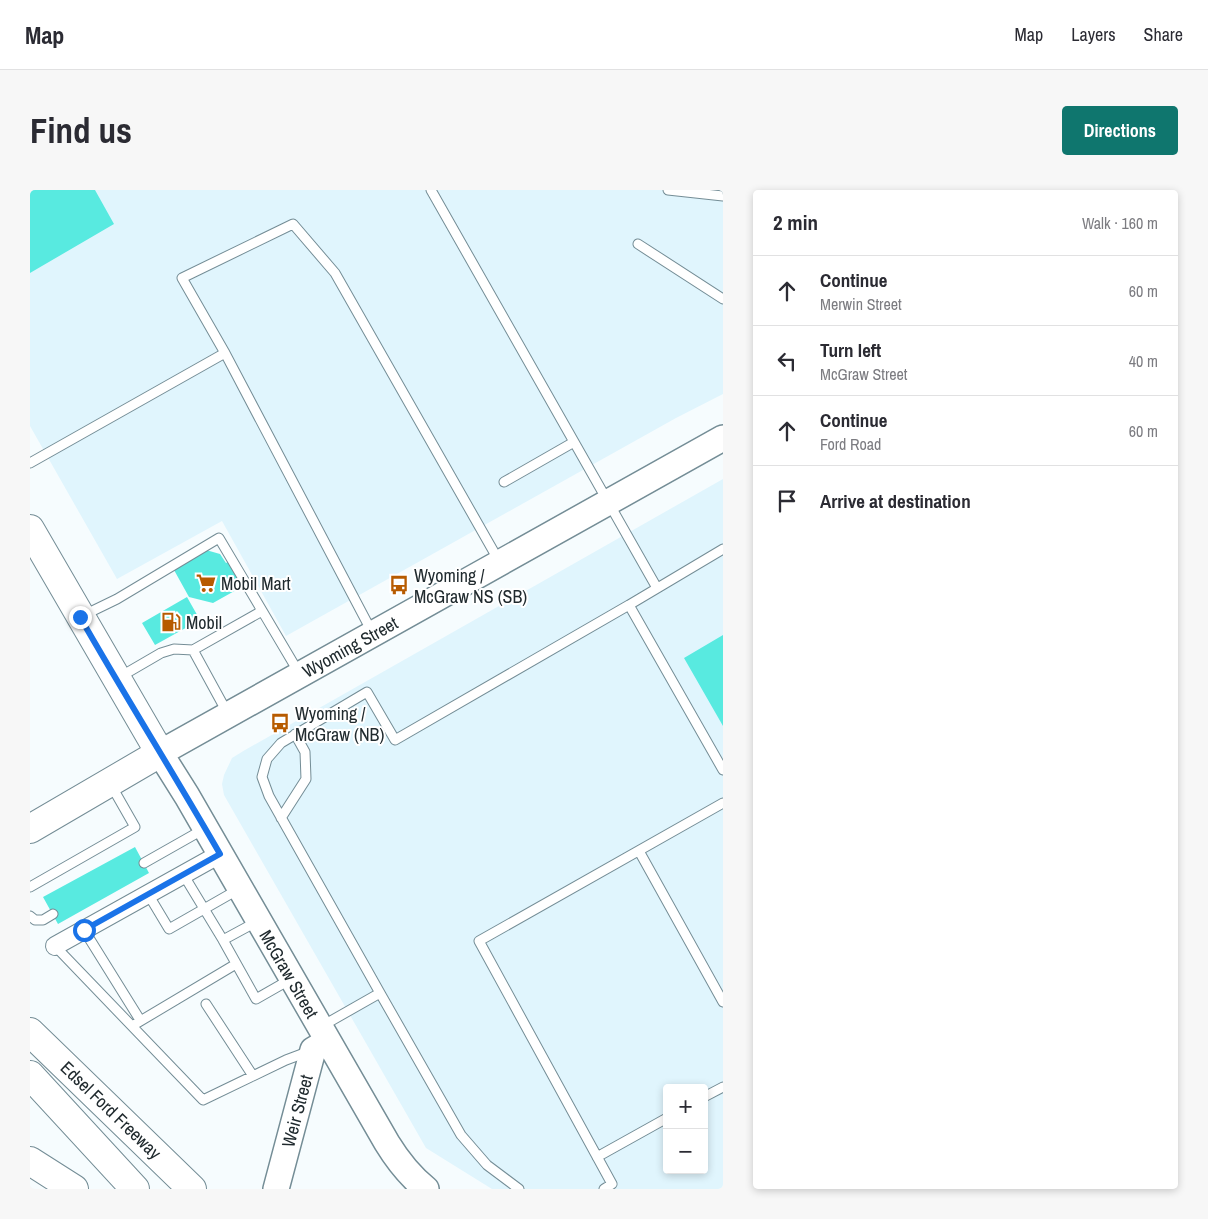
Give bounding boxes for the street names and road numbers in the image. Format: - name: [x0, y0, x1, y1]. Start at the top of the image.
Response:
- street label: Wyoming Street: [298, 610, 402, 684]
- street label: McGraw Street: [254, 925, 324, 1023]
- street label: Edsel Ford Freeway: [55, 1055, 167, 1165]
- street label: Weir Street: [275, 1072, 319, 1150]

